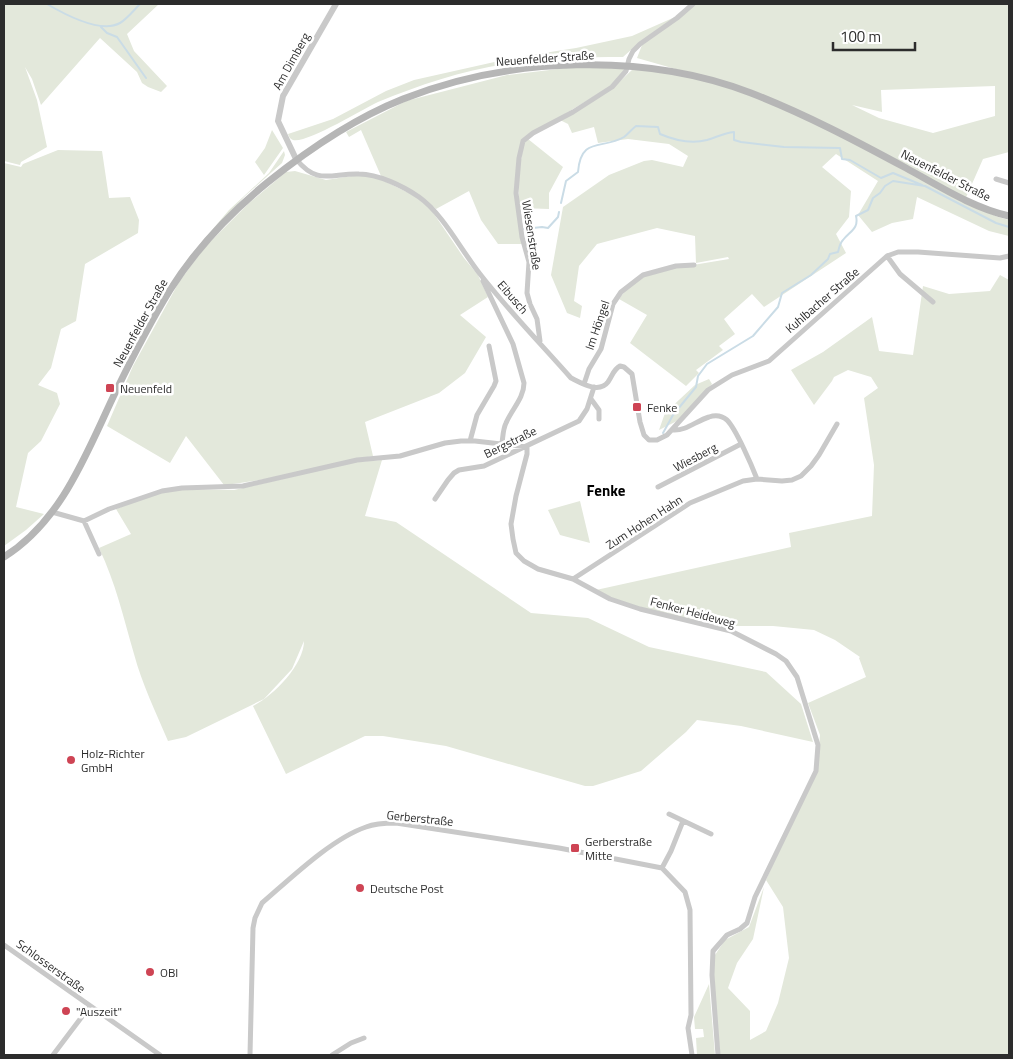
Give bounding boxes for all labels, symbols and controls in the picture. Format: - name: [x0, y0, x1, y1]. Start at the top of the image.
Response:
- scale bar: [833, 20, 916, 52]
- text: 100 m: [840, 25, 881, 48]
- street label: Am Dimberg: [267, 29, 315, 93]
- street label: Neuenfelder Straße: [495, 45, 595, 71]
- street label: Neuenfelder Straße: [898, 144, 994, 206]
- street label: Wiesenstraße: [517, 199, 547, 271]
- street label: Kuhlbacher Straße: [781, 262, 863, 338]
- street label: Neuenfelder Straße: [108, 275, 172, 371]
- street label: Eibusch: [493, 276, 533, 318]
- street label: Im Höngel: [580, 298, 614, 352]
- place label: Neuenfeld: [120, 379, 172, 398]
- marker: Neuenfeld: [104, 382, 116, 394]
- place label: Fenke: [647, 398, 677, 417]
- marker: Fenke: [631, 401, 643, 413]
- street label: Bergstraße: [480, 421, 540, 463]
- street label: Wiesberg: [670, 437, 720, 477]
- district label: Fenke: [587, 479, 626, 502]
- street label: Zum Hohen Hahn: [602, 490, 686, 554]
- street label: Fenker Heideweg: [648, 592, 738, 632]
- place label: Holz-Richter GmbH: [81, 744, 145, 777]
- marker: Holz-Richter GmbH: [65, 754, 77, 766]
- street label: Gerberstraße: [386, 805, 454, 831]
- place label: Gerberstraße Mitte: [585, 832, 652, 865]
- marker: Gerberstraße Mitte: [569, 842, 581, 854]
- place label: Deutsche Post: [370, 879, 444, 898]
- marker: Deutsche Post: [354, 882, 366, 894]
- street label: Schlosserstraße: [12, 934, 90, 998]
- place label: OBI: [160, 963, 178, 982]
- marker: OBI: [144, 966, 156, 978]
- place label: "Auszeit": [76, 1002, 122, 1021]
- marker: "Auszeit": [60, 1005, 72, 1017]

